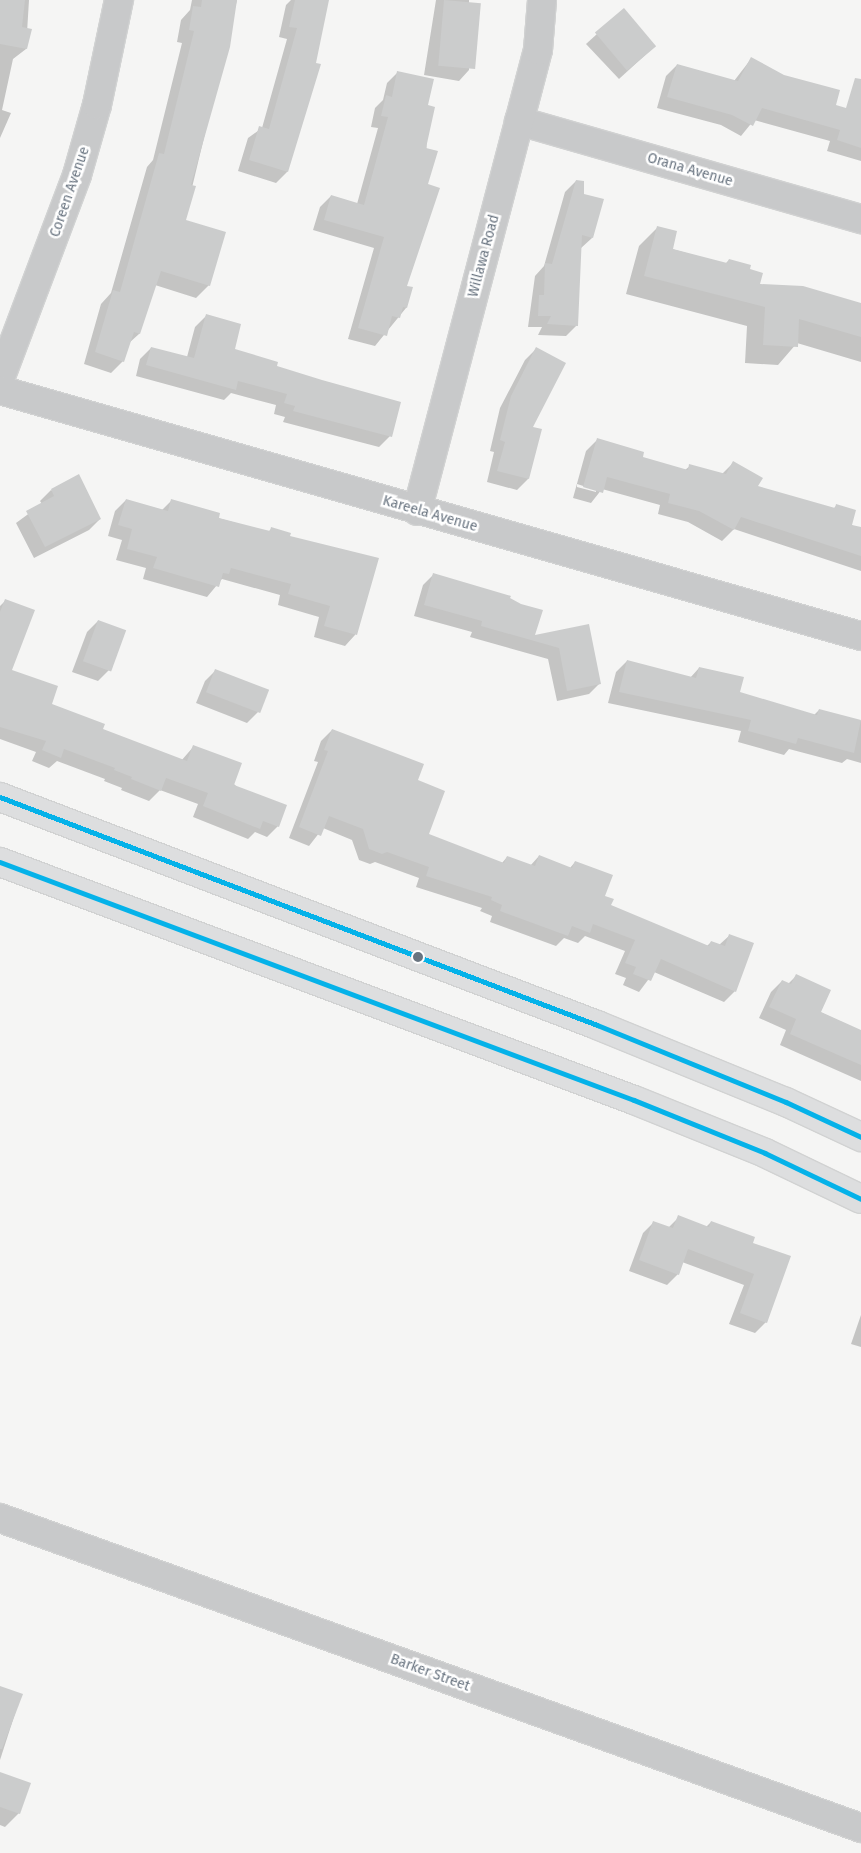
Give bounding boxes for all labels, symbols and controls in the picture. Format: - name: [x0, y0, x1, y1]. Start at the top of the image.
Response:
- street label: Coreen Avenue: [47, 145, 93, 239]
- street label: Orana Avenue: [645, 150, 735, 190]
- street label: Willawa Road: [465, 213, 503, 299]
- street label: Kareela Avenue: [381, 492, 479, 536]
- unlabelled marker: [413, 952, 423, 962]
- street label: Barker Street: [388, 1651, 472, 1695]

